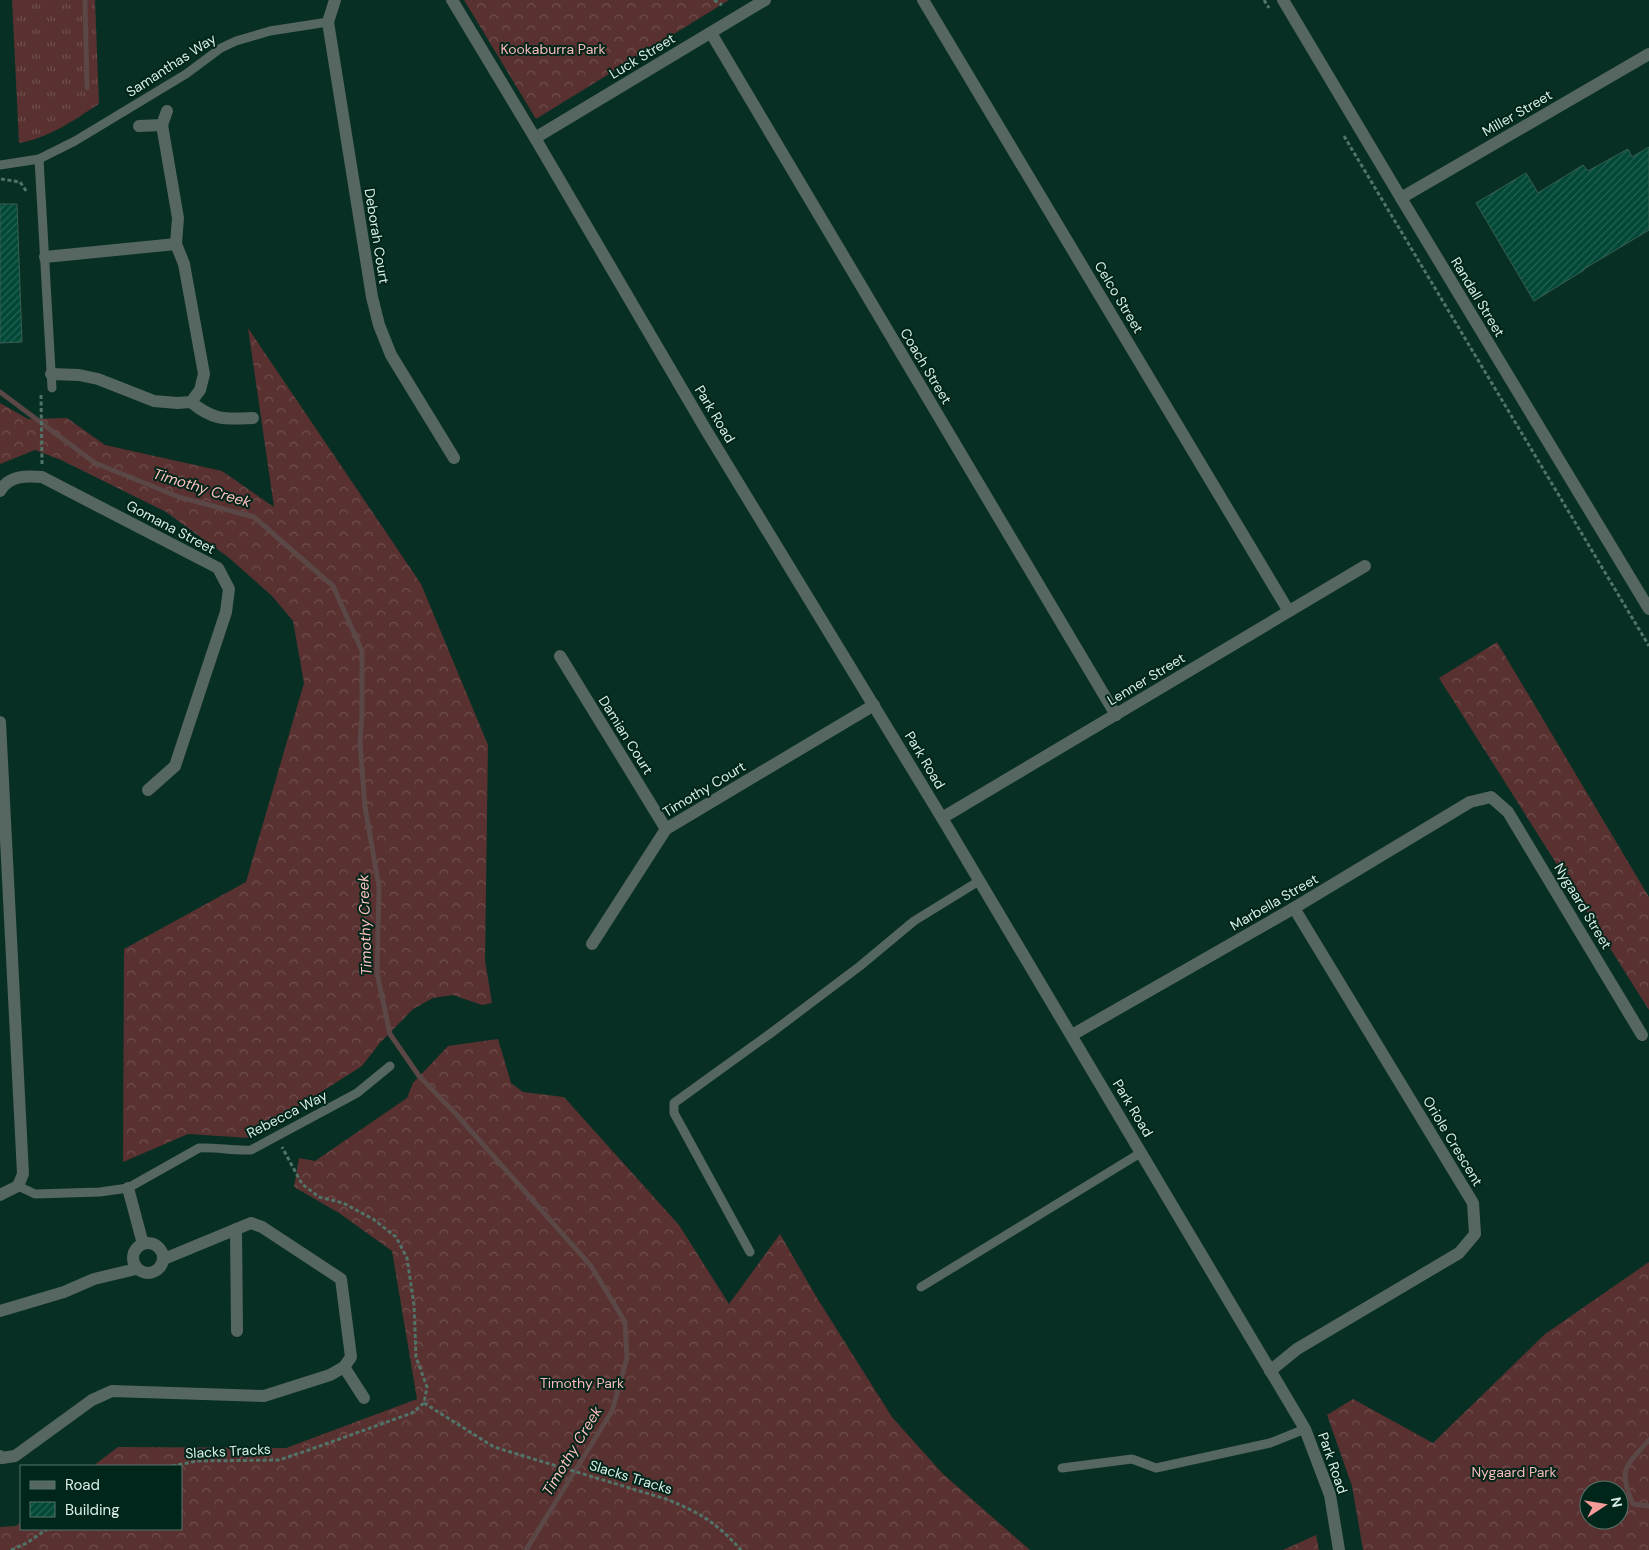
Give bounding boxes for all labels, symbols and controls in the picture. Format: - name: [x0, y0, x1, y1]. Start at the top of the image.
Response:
- street label: Samanthas Way: [123, 29, 220, 101]
- street label: Luck Street: [606, 29, 678, 83]
- park label: Kookaburra Park: [500, 40, 606, 58]
- street label: Miller Street: [1479, 86, 1555, 140]
- street label: Deborah Court: [361, 187, 393, 285]
- street label: Randall Street: [1447, 254, 1509, 340]
- street label: Celco Street: [1090, 258, 1148, 336]
- street label: Coach Street: [896, 325, 956, 407]
- street label: Park Road: [691, 382, 739, 446]
- water label: Timothy Creek: [151, 464, 254, 512]
- street label: Gomana Street: [123, 496, 219, 558]
- street label: Lenner Street: [1104, 649, 1188, 709]
- street label: Damian Court: [595, 692, 657, 778]
- street label: Park Road: [901, 728, 949, 792]
- street label: Timothy Court: [659, 757, 749, 821]
- street label: Nygaard Street: [1550, 860, 1616, 952]
- street label: Marbella Street: [1227, 870, 1321, 934]
- water label: Timothy Creek: [353, 874, 377, 976]
- street label: Park Road: [1109, 1076, 1157, 1140]
- street label: Rebecca Way: [244, 1086, 330, 1142]
- street label: Oriole Crescent: [1419, 1093, 1487, 1189]
- park label: Timothy Park: [540, 1374, 624, 1392]
- water label: Timothy Creek: [537, 1402, 607, 1500]
- street label: Park Road: [1314, 1430, 1352, 1496]
- street label: Slacks Tracks: [185, 1440, 271, 1462]
- street label: Slacks Tracks: [587, 1456, 675, 1498]
- park label: Nygaard Park: [1471, 1463, 1557, 1481]
- legend: [20, 1465, 182, 1530]
- text: Road: [65, 1475, 100, 1495]
- north arrow: [1579, 1480, 1629, 1530]
- text: N: [1607, 1495, 1627, 1509]
- text: Building: [65, 1500, 120, 1520]

